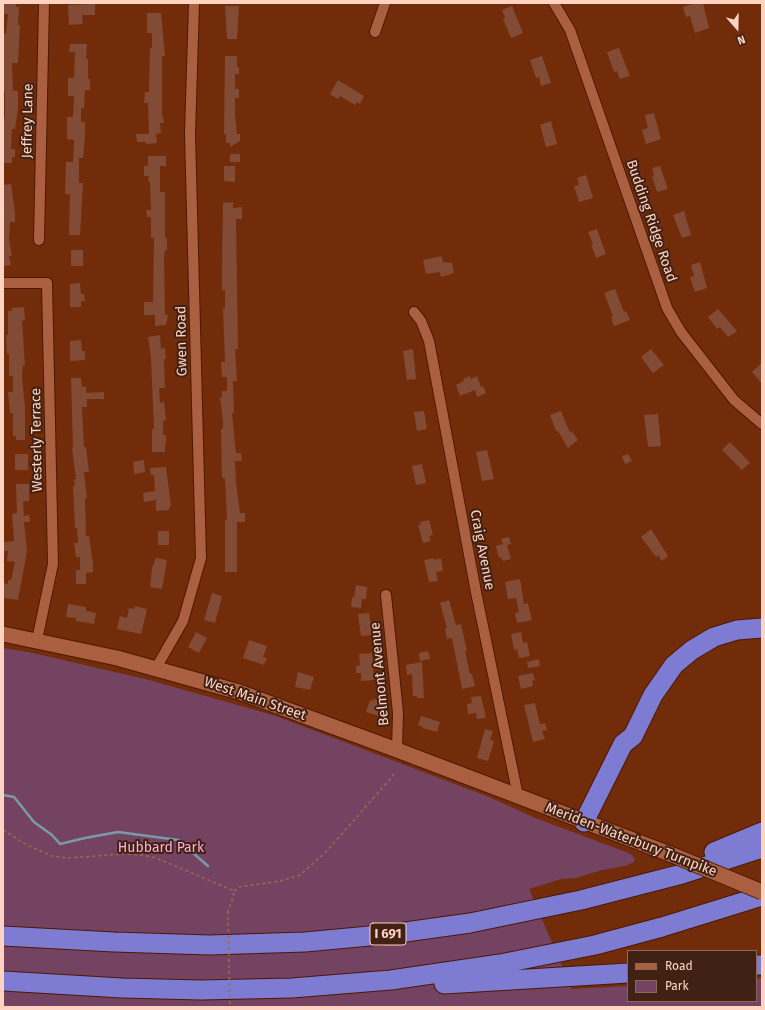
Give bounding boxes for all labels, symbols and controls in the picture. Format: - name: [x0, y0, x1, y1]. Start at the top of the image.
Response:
- north arrow: [717, 8, 757, 48]
- text: N: [736, 32, 747, 47]
- street label: Jeffrey Lane: [19, 84, 37, 158]
- street label: Budding Ridge Road: [622, 158, 680, 284]
- street label: Gwen Road: [173, 306, 191, 376]
- street label: Westerly Terrace: [28, 388, 46, 492]
- street label: Craig Avenue: [466, 508, 498, 592]
- street label: Belmont Avenue: [367, 622, 393, 726]
- street label: West Main Street: [202, 674, 308, 724]
- street label: Meriden-Waterbury Turnpike: [543, 800, 719, 880]
- park label: Hubbard Park: [118, 840, 204, 856]
- road number: I 691: [370, 923, 406, 945]
- legend: [627, 950, 757, 1002]
- text: Road: [665, 959, 693, 973]
- text: Park: [665, 979, 689, 993]

